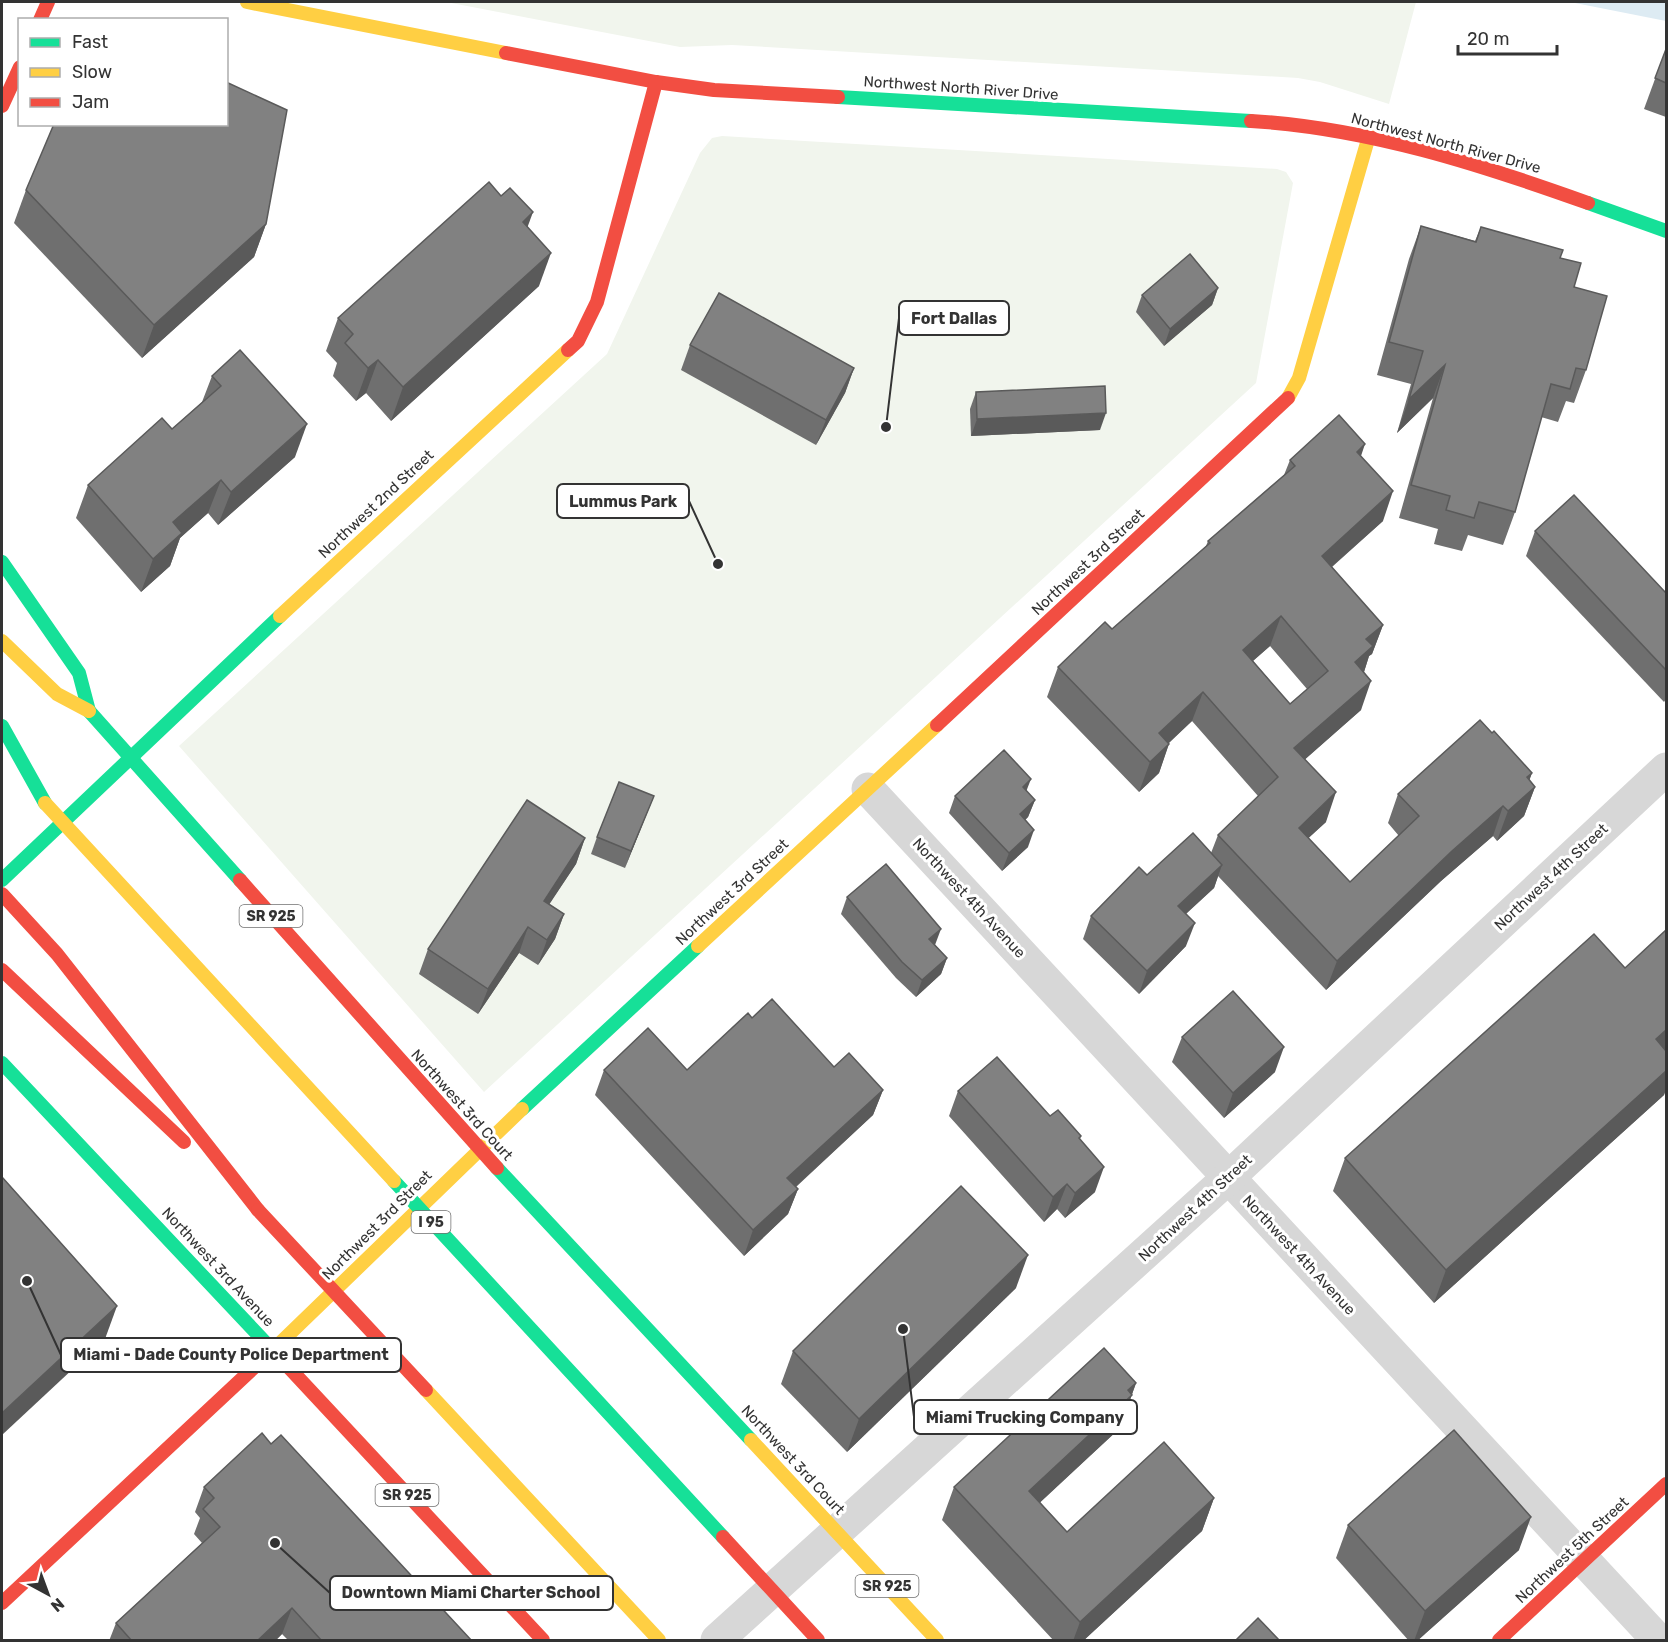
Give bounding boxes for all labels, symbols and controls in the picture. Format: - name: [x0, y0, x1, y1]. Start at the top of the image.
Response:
- legend: [18, 18, 228, 126]
- scale bar: [1458, 18, 1557, 56]
- text: 20 m: [1467, 28, 1509, 50]
- text: Fast: [72, 31, 108, 53]
- text: Slow: [72, 61, 112, 83]
- street label: Northwest North River Drive: [863, 72, 1059, 104]
- text: Jam: [72, 91, 109, 113]
- street label: Northwest North River Drive: [1349, 109, 1543, 177]
- callout: Fort Dallas: [899, 301, 1009, 335]
- text: Fort Dallas: [911, 309, 997, 328]
- street label: Northwest 2nd Street: [315, 446, 437, 562]
- callout: Lummus Park: [557, 484, 689, 518]
- text: Lummus Park: [569, 492, 678, 511]
- street label: Northwest 3rd Street: [1028, 505, 1148, 619]
- street label: Northwest 4th Street: [1491, 820, 1611, 934]
- street label: Northwest 4th Avenue: [909, 834, 1029, 962]
- street label: Northwest 3rd Street: [672, 835, 792, 949]
- road number: SR 925: [240, 905, 302, 927]
- street label: Northwest 3rd Court: [407, 1046, 517, 1164]
- street label: Northwest 4th Street: [1135, 1151, 1255, 1265]
- street label: Northwest 3rd Street: [318, 1166, 436, 1284]
- street label: Northwest 4th Avenue: [1239, 1191, 1359, 1319]
- street label: Northwest 3rd Avenue: [158, 1204, 278, 1330]
- road number: I 95: [412, 1211, 450, 1233]
- callout: Miami - Dade County Police Department: [61, 1338, 401, 1372]
- text: Miami - Dade County Police Department: [73, 1345, 389, 1364]
- callout: Miami Trucking Company: [914, 1400, 1137, 1434]
- street label: Northwest 3rd Court: [738, 1401, 849, 1519]
- text: Miami Trucking Company: [926, 1408, 1125, 1427]
- road number: SR 925: [376, 1484, 438, 1506]
- street label: Northwest 5th Street: [1512, 1493, 1632, 1607]
- north arrow: [18, 1564, 78, 1624]
- road number: SR 925: [856, 1575, 918, 1597]
- callout: Downtown Miami Charter School: [330, 1576, 613, 1610]
- text: Downtown Miami Charter School: [342, 1583, 600, 1602]
- text: N: [47, 1594, 68, 1616]

